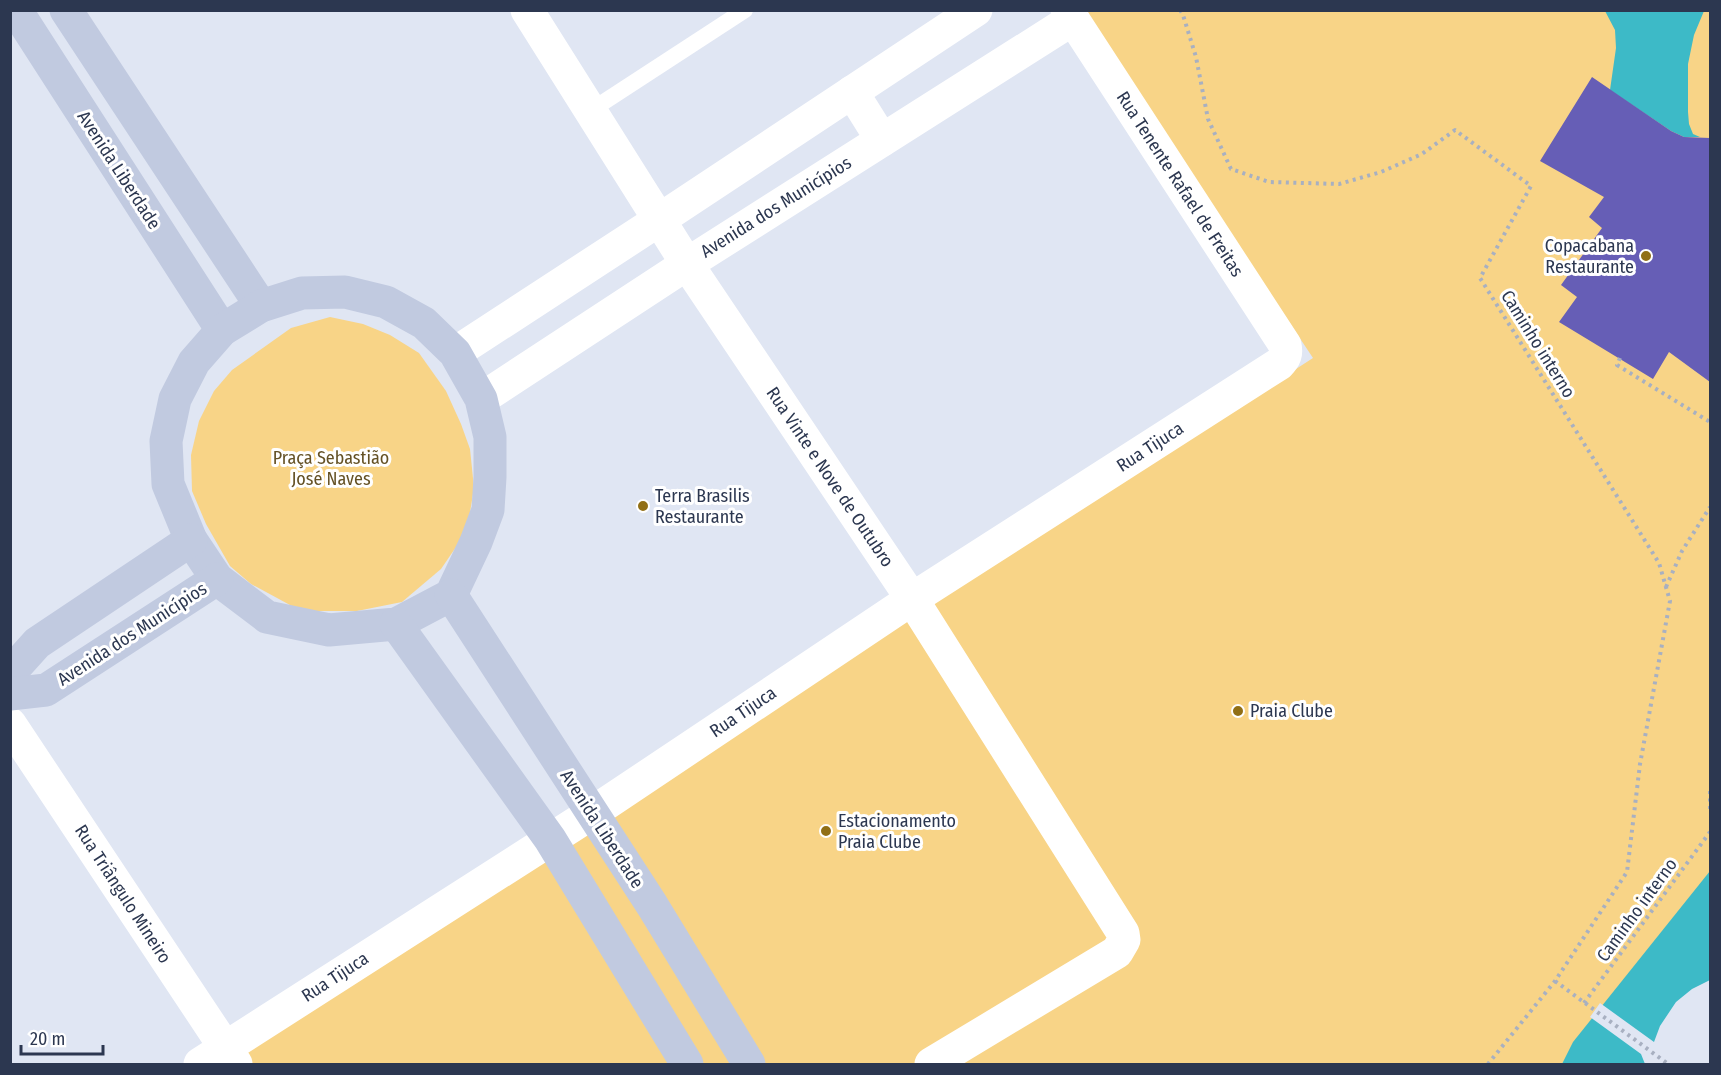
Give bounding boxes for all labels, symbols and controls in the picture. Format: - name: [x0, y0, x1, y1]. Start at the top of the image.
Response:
- street label: Rua Tenente Rafael de Freitas: [1112, 87, 1248, 281]
- street label: Avenida Liberdade: [73, 107, 166, 233]
- street label: Avenida dos Municípios: [696, 151, 856, 262]
- place label: Copacabana Restaurante: [1545, 235, 1634, 278]
- marker: Copacabana Restaurante: [1639, 249, 1653, 263]
- street label: Caminho interno: [1496, 286, 1580, 402]
- street label: Rua Vinte e Nove de Outubro: [762, 383, 898, 571]
- street label: Rua Tijuca: [1112, 417, 1188, 477]
- park label: Praça Sebastião José Naves: [273, 447, 389, 490]
- place label: Terra Brasilis Restaurante: [655, 485, 750, 528]
- marker: Terra Brasilis Restaurante: [636, 499, 650, 513]
- street label: Avenida dos Municípios: [53, 577, 211, 691]
- street label: Rua Tijuca: [706, 682, 781, 742]
- place label: Praia Clube: [1250, 700, 1333, 722]
- marker: Praia Clube: [1231, 704, 1245, 718]
- street label: Avenida Liberdade: [556, 766, 649, 892]
- place label: Estacionamento Praia Clube: [838, 810, 956, 853]
- street label: Rua Triângulo Mineiro: [70, 821, 176, 967]
- marker: Estacionamento Praia Clube: [819, 824, 833, 838]
- street label: Caminho interno: [1592, 854, 1682, 966]
- street label: Rua Tijuca: [297, 947, 373, 1007]
- scale bar: [21, 1018, 104, 1056]
- text: 20 m: [30, 1028, 65, 1050]

